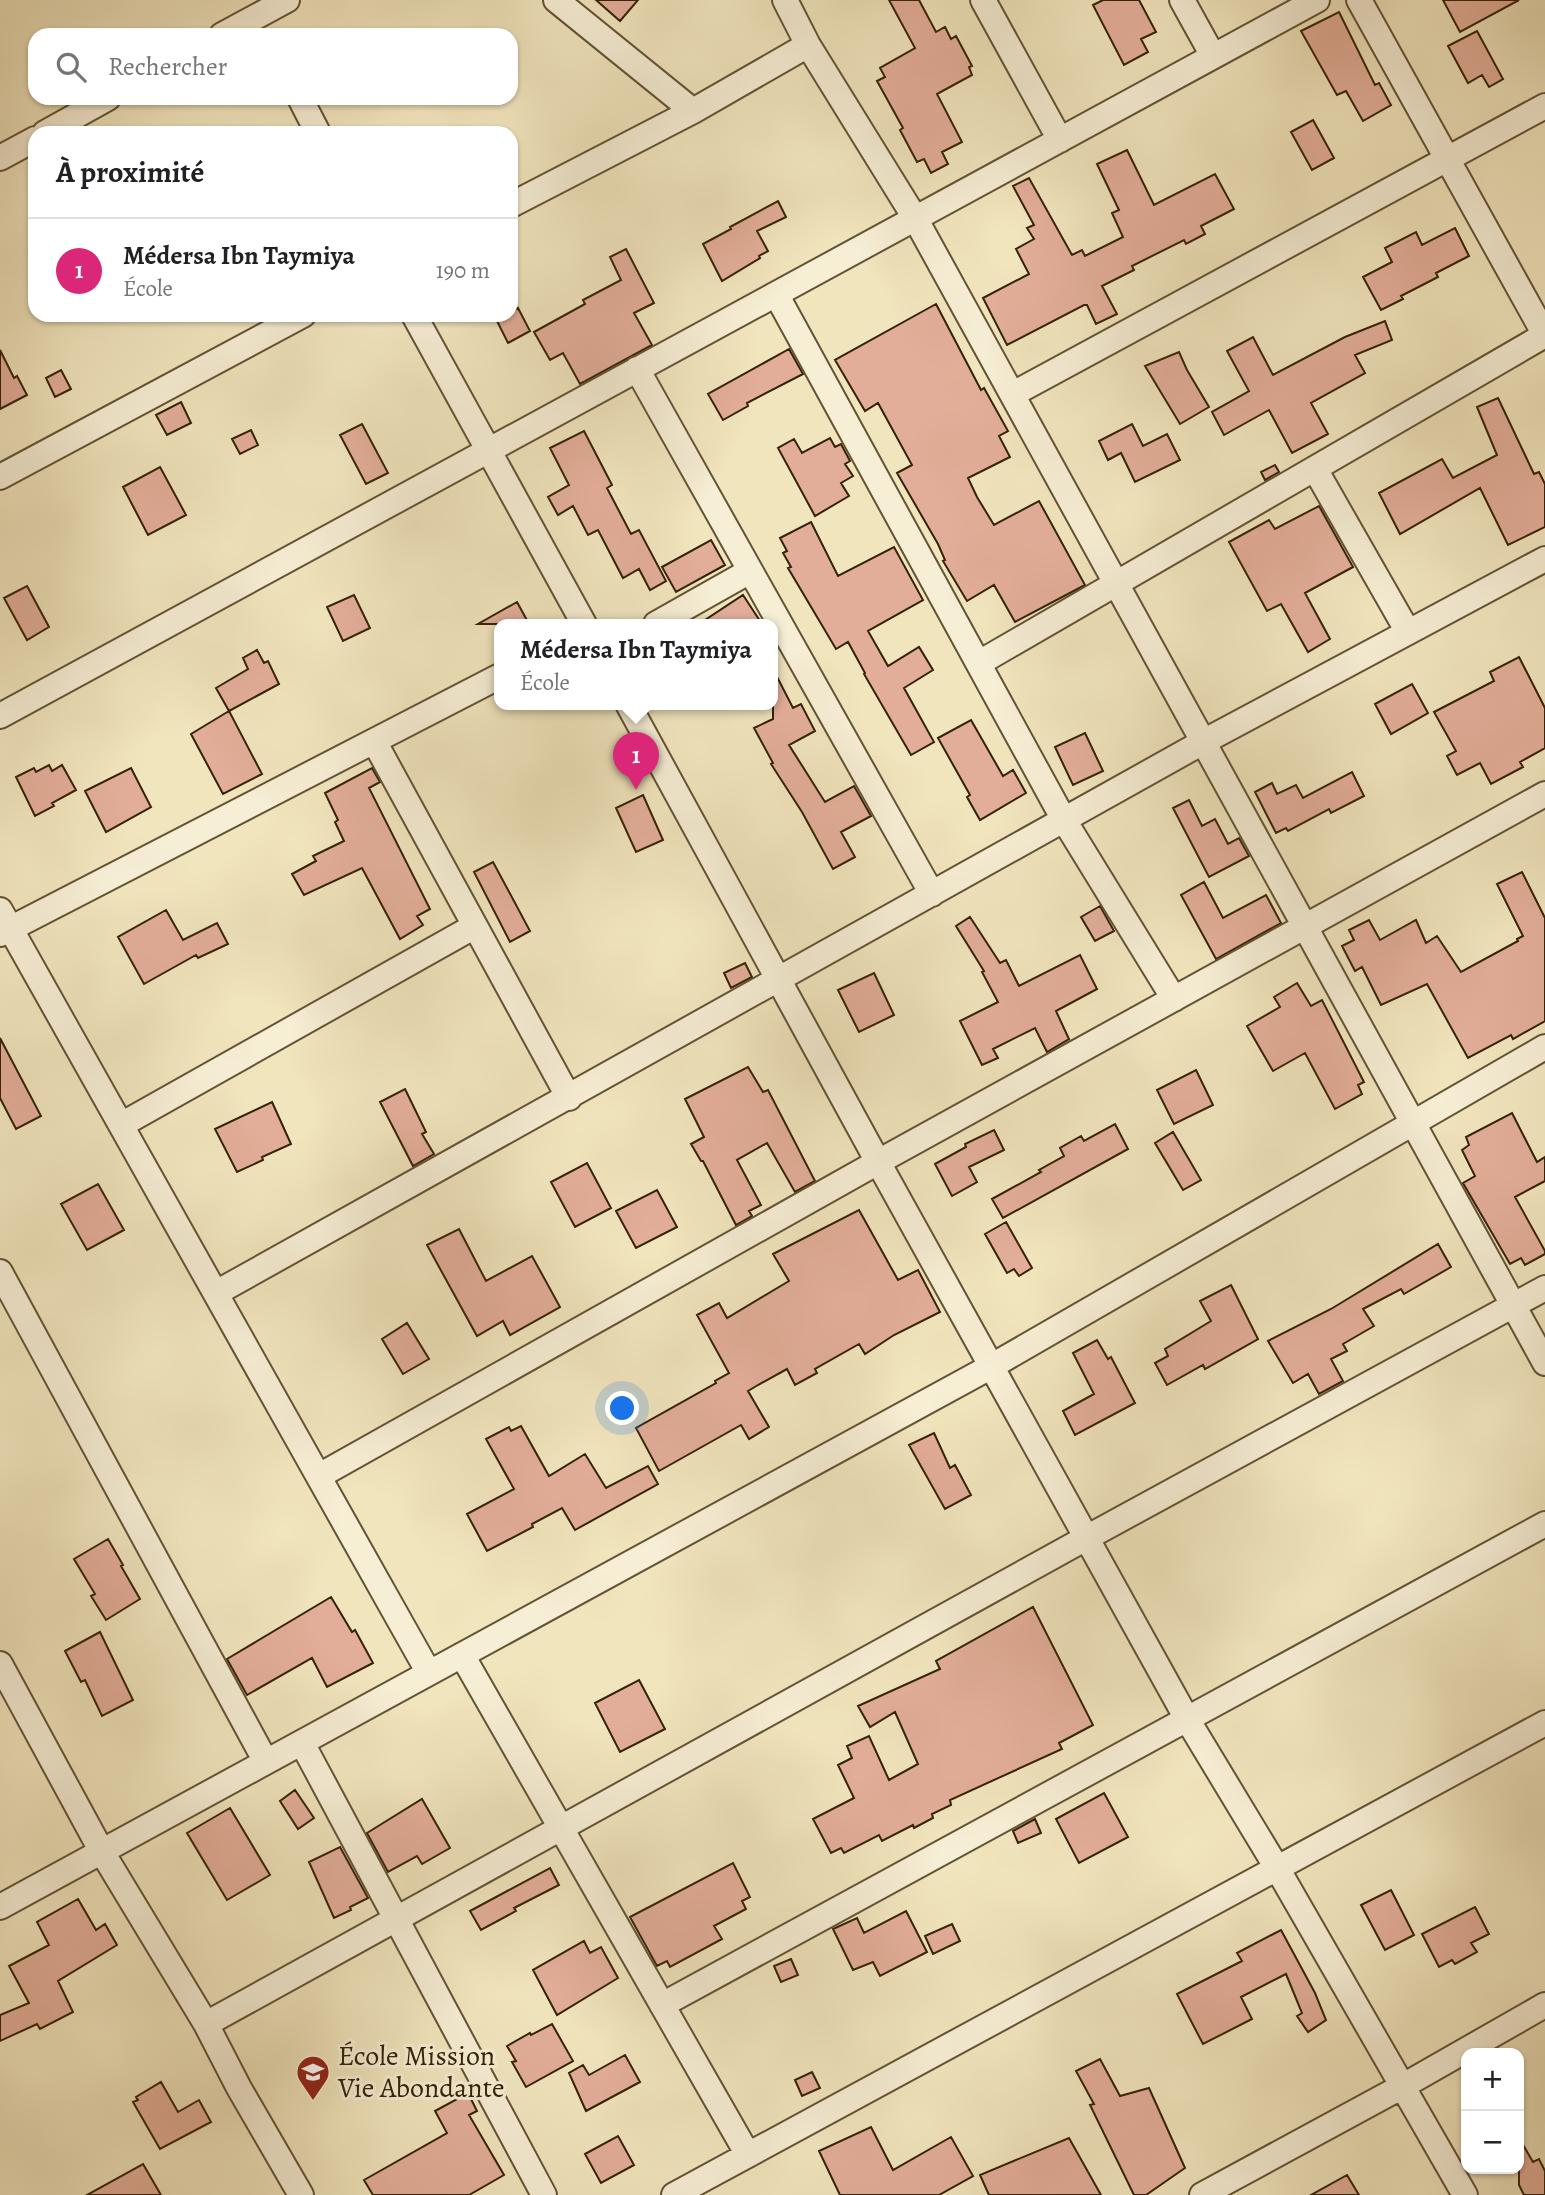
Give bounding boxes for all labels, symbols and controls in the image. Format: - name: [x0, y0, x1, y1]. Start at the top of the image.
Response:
- search box: [28, 28, 518, 105]
- icon: search: [52, 48, 90, 86]
- text: Rechercher: [108, 49, 228, 84]
- text: À proximité: [56, 152, 204, 192]
- text: Médersa Ibn Taymiya: [123, 238, 355, 273]
- text: 1: [75, 255, 83, 286]
- text: 190 m: [436, 255, 490, 286]
- text: École: [123, 273, 173, 304]
- popup: [494, 619, 778, 710]
- text: Médersa Ibn Taymiya: [520, 632, 752, 667]
- text: École: [520, 667, 570, 698]
- pin: 1: [613, 732, 659, 790]
- your location: [605, 1391, 639, 1425]
- place label: École Mission Vie Abondante: [337, 2037, 504, 2107]
- map controls: [1461, 2048, 1524, 2174]
- button: +: [1461, 2048, 1524, 2111]
- school or university icon: École Mission Vie Abondante: [294, 2053, 332, 2102]
- button: −: [1461, 2111, 1524, 2174]

